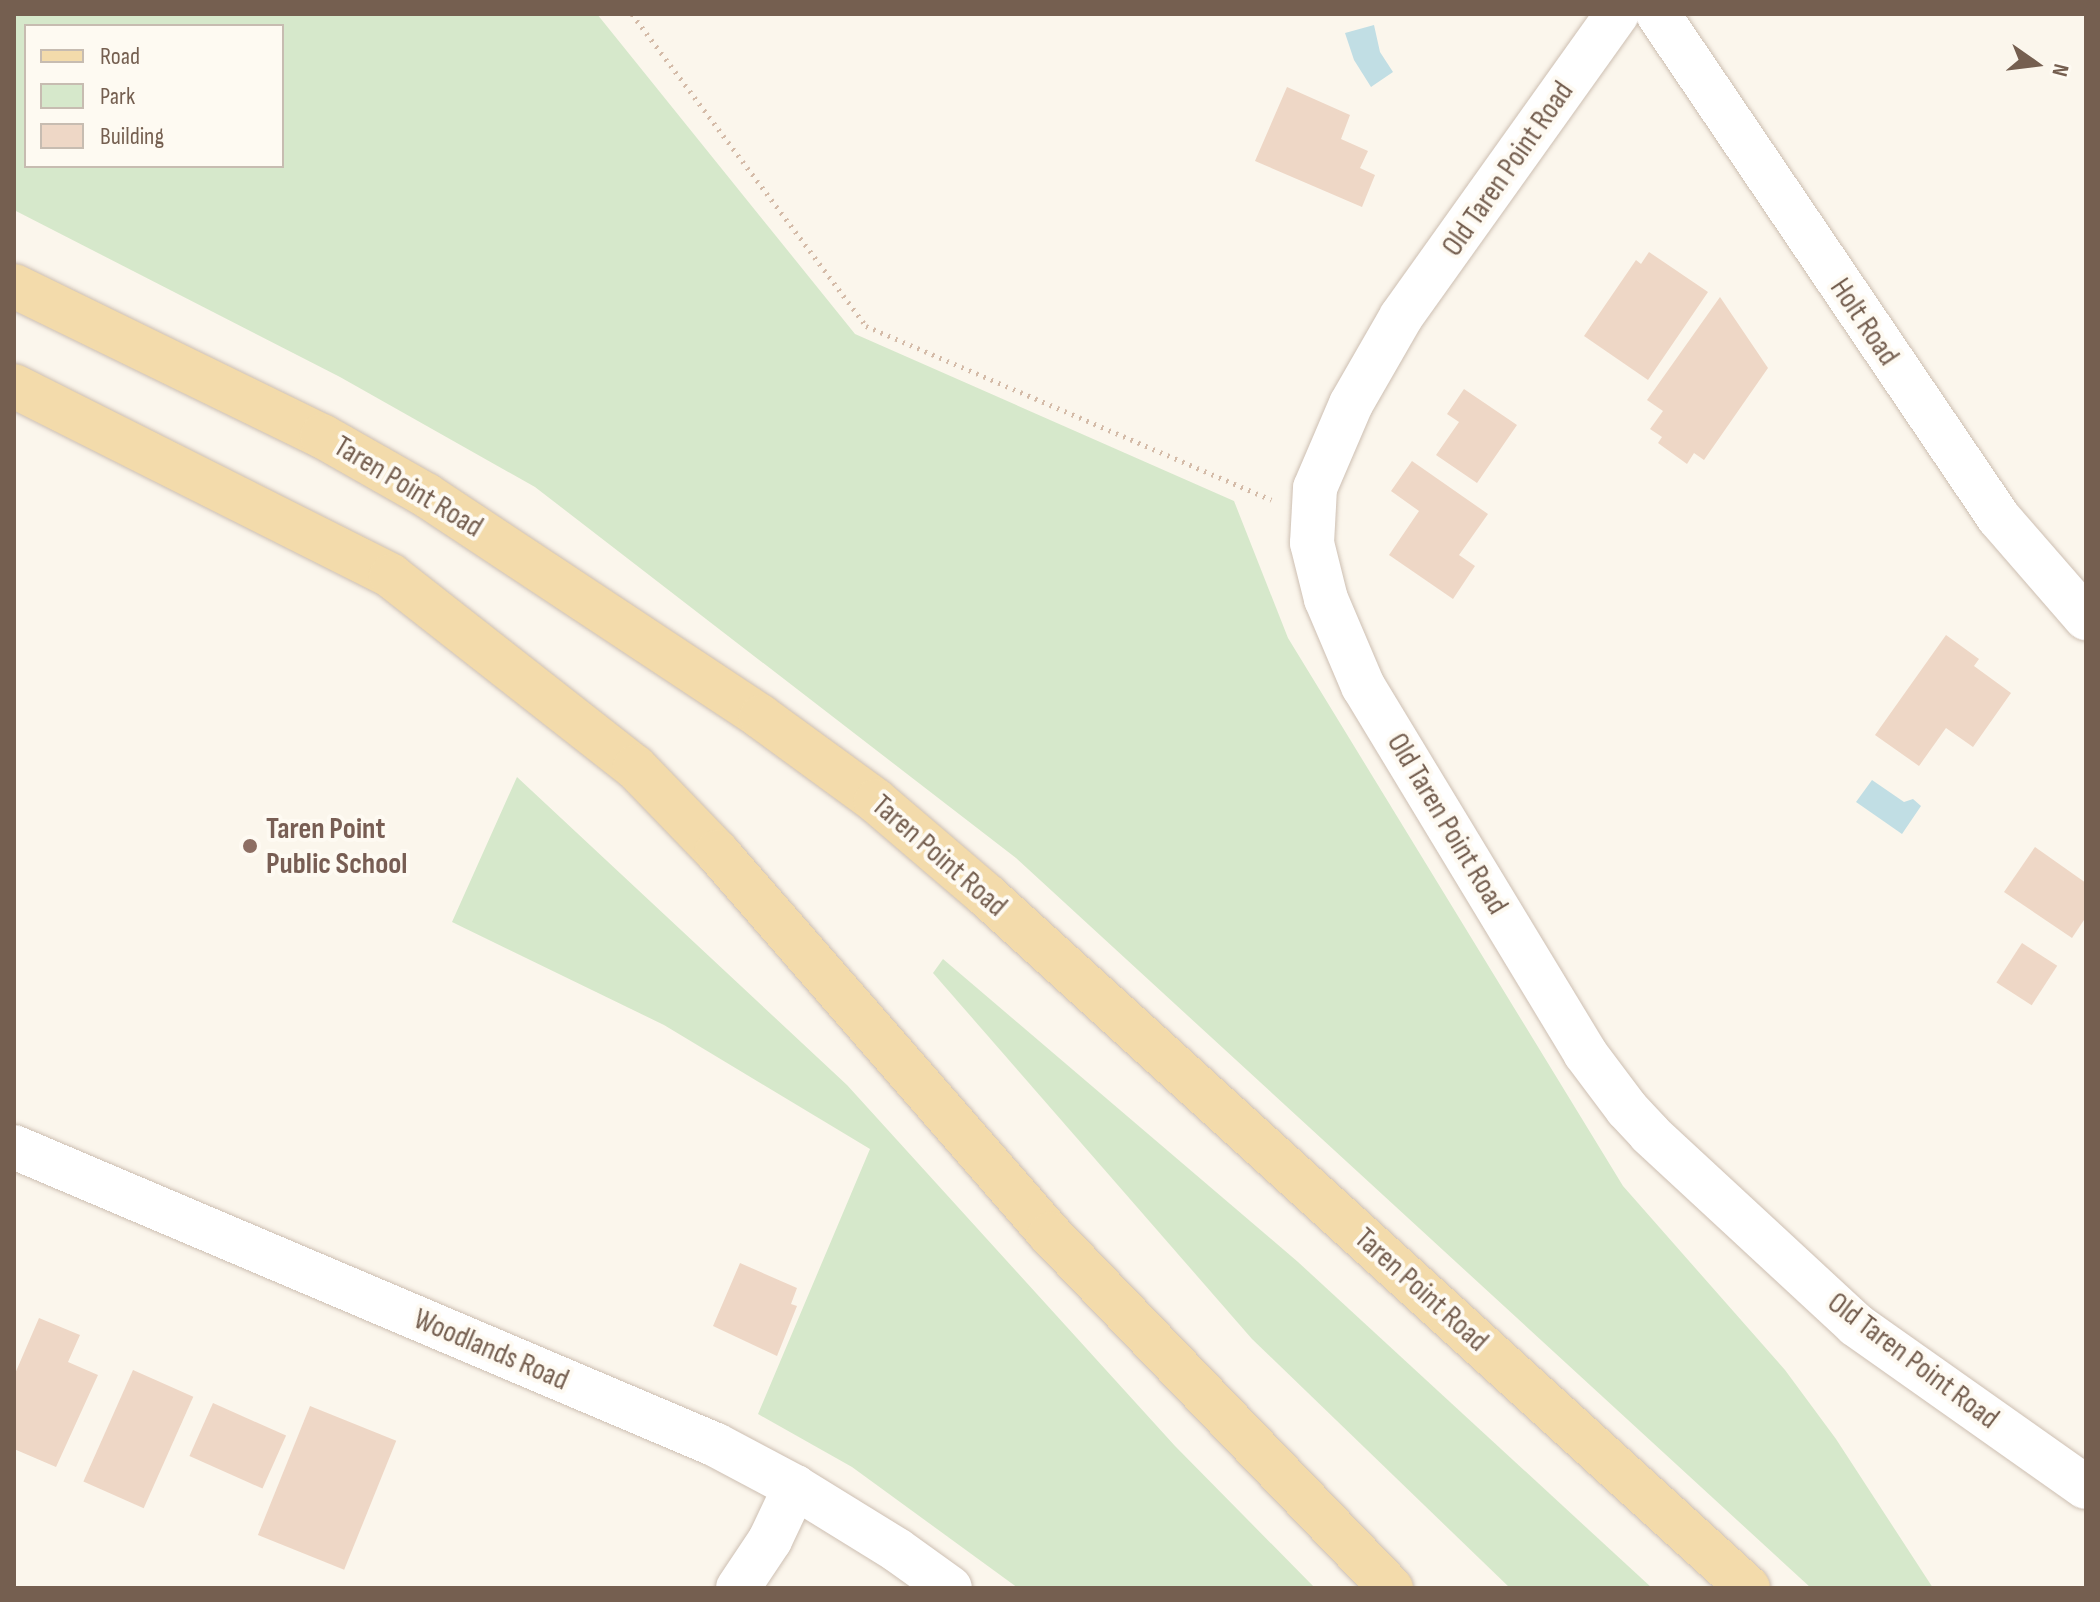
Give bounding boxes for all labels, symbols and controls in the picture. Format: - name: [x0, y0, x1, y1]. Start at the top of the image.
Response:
- legend: [24, 24, 284, 168]
- north arrow: [1996, 24, 2076, 104]
- text: Road: [100, 42, 140, 71]
- text: N: [2045, 61, 2074, 79]
- street label: Old Taren Point Road: [1435, 75, 1581, 263]
- text: Park: [100, 82, 135, 111]
- text: Building: [100, 122, 164, 151]
- street label: Holt Road: [1822, 272, 1906, 372]
- street label: Taren Point Road: [327, 429, 489, 545]
- street label: Old Taren Point Road: [1379, 727, 1515, 921]
- street label: Taren Point Road: [864, 788, 1014, 924]
- place label: Taren Point Public School: [266, 811, 407, 882]
- marker: Taren Point Public School: [241, 837, 259, 855]
- street label: Taren Point Road: [1347, 1221, 1495, 1359]
- street label: Old Taren Point Road: [1820, 1285, 2006, 1437]
- street label: Woodlands Road: [408, 1301, 574, 1399]

